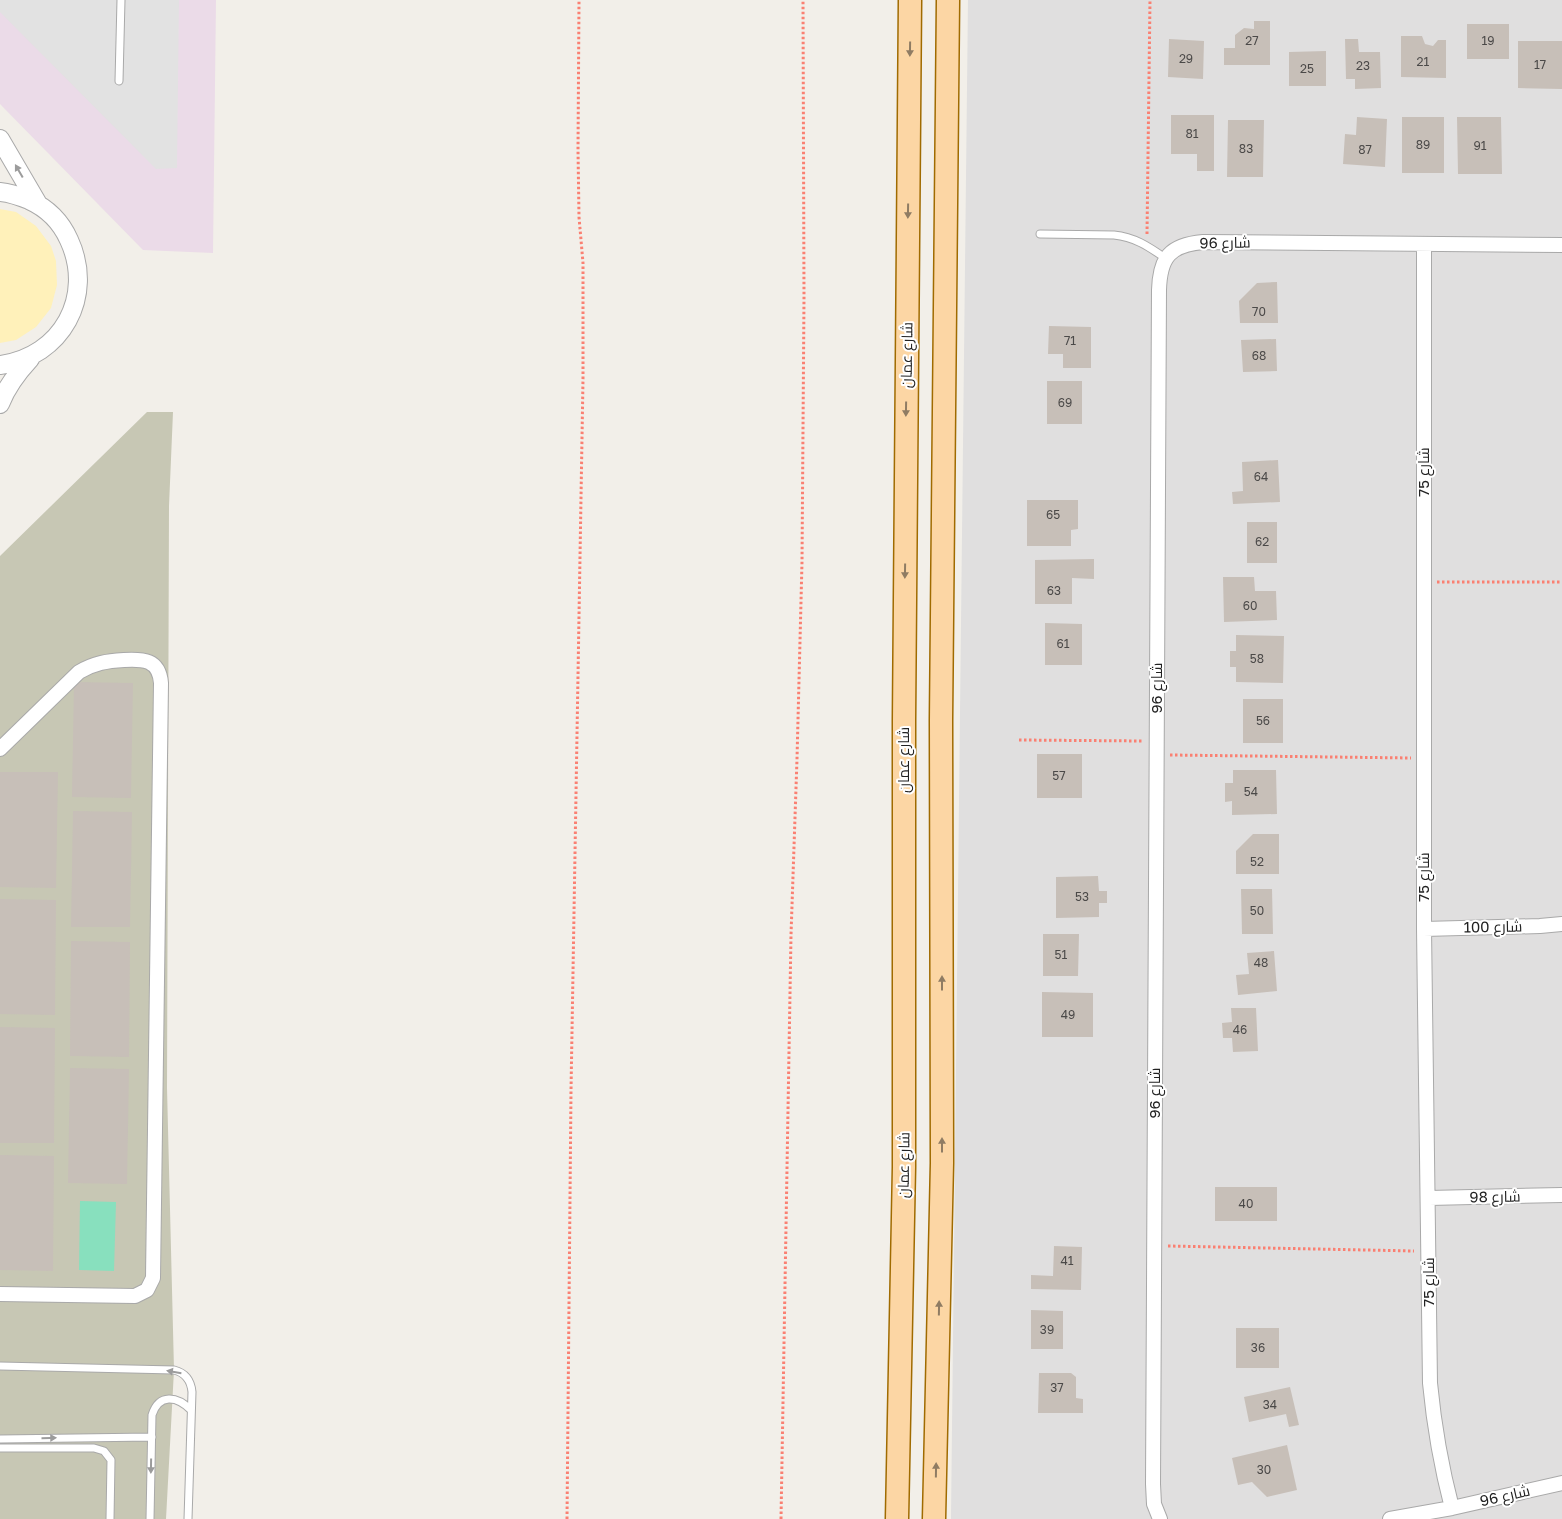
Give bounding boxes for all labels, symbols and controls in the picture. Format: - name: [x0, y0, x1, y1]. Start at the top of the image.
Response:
- house number: 27: [1245, 33, 1259, 48]
- house number: 19: [1481, 33, 1495, 48]
- one-way arrow: [906, 41, 914, 57]
- house number: 29: [1179, 51, 1193, 66]
- house number: 21: [1417, 54, 1430, 69]
- house number: 17: [1534, 57, 1546, 72]
- house number: 23: [1356, 58, 1370, 73]
- house number: 25: [1300, 61, 1314, 76]
- house number: 81: [1185, 126, 1199, 141]
- house number: 89: [1416, 137, 1430, 152]
- house number: 91: [1473, 138, 1487, 153]
- house number: 83: [1239, 141, 1253, 156]
- house number: 87: [1358, 142, 1372, 157]
- one-way arrow: [15, 165, 24, 178]
- one-way arrow: [904, 203, 912, 219]
- street label: شارع 96: [1199, 233, 1251, 254]
- house number: 70: [1252, 304, 1266, 319]
- street label: شارع عمان: [896, 322, 919, 388]
- house number: 71: [1064, 333, 1076, 348]
- house number: 68: [1252, 348, 1266, 363]
- house number: 69: [1058, 395, 1072, 410]
- one-way arrow: [902, 401, 910, 417]
- street label: شارع 75: [1414, 447, 1435, 497]
- house number: 64: [1254, 469, 1268, 484]
- house number: 65: [1046, 507, 1060, 522]
- house number: 62: [1255, 534, 1269, 549]
- one-way arrow: [901, 563, 909, 579]
- house number: 63: [1047, 583, 1061, 598]
- house number: 60: [1243, 598, 1257, 613]
- house number: 61: [1056, 636, 1070, 651]
- house number: 58: [1250, 651, 1264, 666]
- street label: شارع 96: [1147, 663, 1168, 713]
- house number: 56: [1256, 713, 1270, 728]
- street label: شارع عمان: [894, 727, 915, 793]
- house number: 57: [1052, 768, 1066, 783]
- house number: 54: [1244, 784, 1258, 799]
- street label: شارع 75: [1414, 852, 1435, 902]
- house number: 52: [1250, 854, 1264, 869]
- house number: 53: [1075, 889, 1089, 904]
- house number: 50: [1250, 903, 1264, 918]
- street label: شارع 100: [1463, 916, 1523, 939]
- house number: 51: [1055, 947, 1068, 962]
- house number: 48: [1254, 955, 1268, 970]
- one-way arrow: [938, 975, 946, 991]
- house number: 49: [1061, 1007, 1075, 1022]
- house number: 46: [1233, 1022, 1247, 1037]
- street label: شارع 96: [1145, 1068, 1166, 1118]
- street label: شارع عمان: [893, 1132, 916, 1198]
- one-way arrow: [938, 1137, 946, 1153]
- street label: شارع 98: [1469, 1187, 1521, 1208]
- house number: 40: [1239, 1196, 1253, 1211]
- house number: 41: [1060, 1253, 1074, 1268]
- street label: شارع 75: [1419, 1257, 1440, 1307]
- one-way arrow: [935, 1300, 943, 1316]
- house number: 39: [1040, 1322, 1054, 1337]
- house number: 36: [1251, 1340, 1265, 1355]
- one-way arrow: [165, 1367, 181, 1375]
- house number: 37: [1050, 1380, 1064, 1395]
- house number: 34: [1263, 1397, 1277, 1412]
- one-way arrow: [41, 1434, 57, 1442]
- one-way arrow: [147, 1458, 155, 1474]
- one-way arrow: [932, 1462, 940, 1478]
- house number: 30: [1257, 1462, 1271, 1477]
- street label: شارع 96: [1478, 1481, 1532, 1512]

